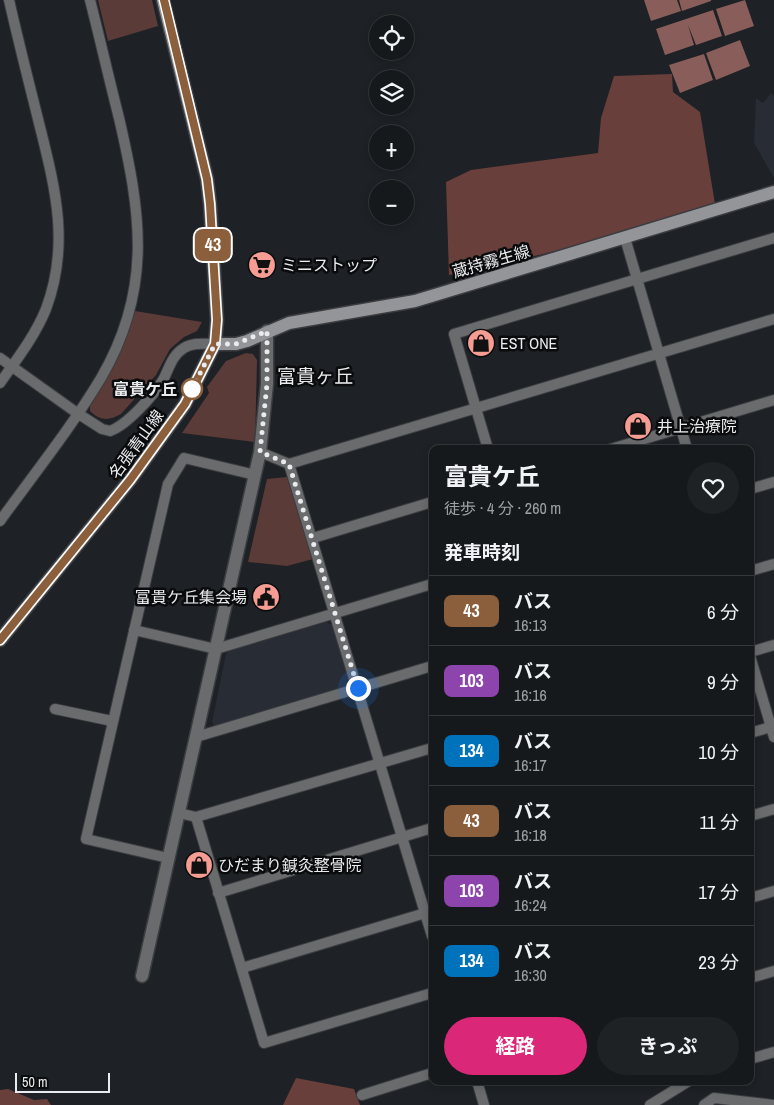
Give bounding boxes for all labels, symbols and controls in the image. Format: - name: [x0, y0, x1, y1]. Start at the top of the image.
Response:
- map controls: [369, 15, 414, 225]
- button: locate: [369, 15, 414, 60]
- button: layers: [369, 70, 414, 115]
- button: +: [369, 125, 414, 170]
- button: −: [369, 180, 414, 225]
- line badge: 43: [190, 229, 236, 261]
- text: 43: [205, 232, 221, 257]
- street label: 蔵持霧生線: [450, 239, 532, 283]
- supermarket icon: ミニストップ: [247, 250, 277, 280]
- place label: ミニストップ: [281, 254, 377, 276]
- shop icon: EST ONE: [466, 328, 496, 358]
- place label: EST ONE: [500, 332, 557, 354]
- district label: 富貴ヶ丘: [277, 363, 353, 389]
- place label: 富貴ケ丘: [113, 378, 177, 400]
- marker: 富貴ケ丘: [181, 378, 203, 400]
- street label: 名張青山線: [104, 405, 168, 483]
- shop icon: 井上治療院: [623, 411, 653, 441]
- place label: 井上治療院: [657, 415, 737, 437]
- text: 富貴ケ丘: [444, 460, 540, 492]
- button: heart: [687, 462, 739, 514]
- text: 徒歩 · 4 分 · 260 m: [444, 497, 561, 519]
- text: 発車時刻: [444, 539, 520, 565]
- public building icon: 富貴ケ丘集会場: [251, 582, 281, 612]
- place label: 富貴ケ丘集会場: [135, 586, 247, 608]
- text: バス: [514, 588, 552, 614]
- text: 43: [463, 598, 480, 623]
- text: 6 分: [707, 599, 739, 625]
- text: 16:13: [514, 614, 547, 636]
- text: バス: [514, 658, 552, 684]
- text: 103: [459, 668, 484, 693]
- text: 9 分: [707, 669, 739, 695]
- your location: [346, 676, 371, 701]
- text: 16:16: [514, 684, 547, 706]
- text: バス: [514, 728, 552, 754]
- text: 134: [459, 738, 484, 763]
- text: 10 分: [698, 739, 739, 765]
- text: 16:17: [514, 754, 547, 776]
- text: バス: [514, 798, 552, 824]
- text: 43: [463, 808, 480, 833]
- text: 11 分: [699, 809, 739, 835]
- text: 16:18: [514, 824, 547, 846]
- shop icon: ひだまり鍼灸整骨院: [184, 850, 214, 880]
- place label: ひだまり鍼灸整骨院: [218, 854, 362, 876]
- text: バス: [514, 868, 552, 894]
- text: 103: [459, 878, 484, 903]
- text: 17 分: [698, 879, 739, 905]
- text: 16:24: [514, 894, 547, 916]
- text: バス: [514, 938, 552, 964]
- text: 134: [459, 948, 484, 973]
- text: 23 分: [698, 949, 739, 975]
- text: 16:30: [514, 964, 547, 986]
- button: 経路: [444, 1017, 587, 1075]
- button: きっぷ: [597, 1017, 739, 1075]
- scale bar: [15, 1070, 110, 1093]
- text: 50 m: [22, 1073, 48, 1091]

